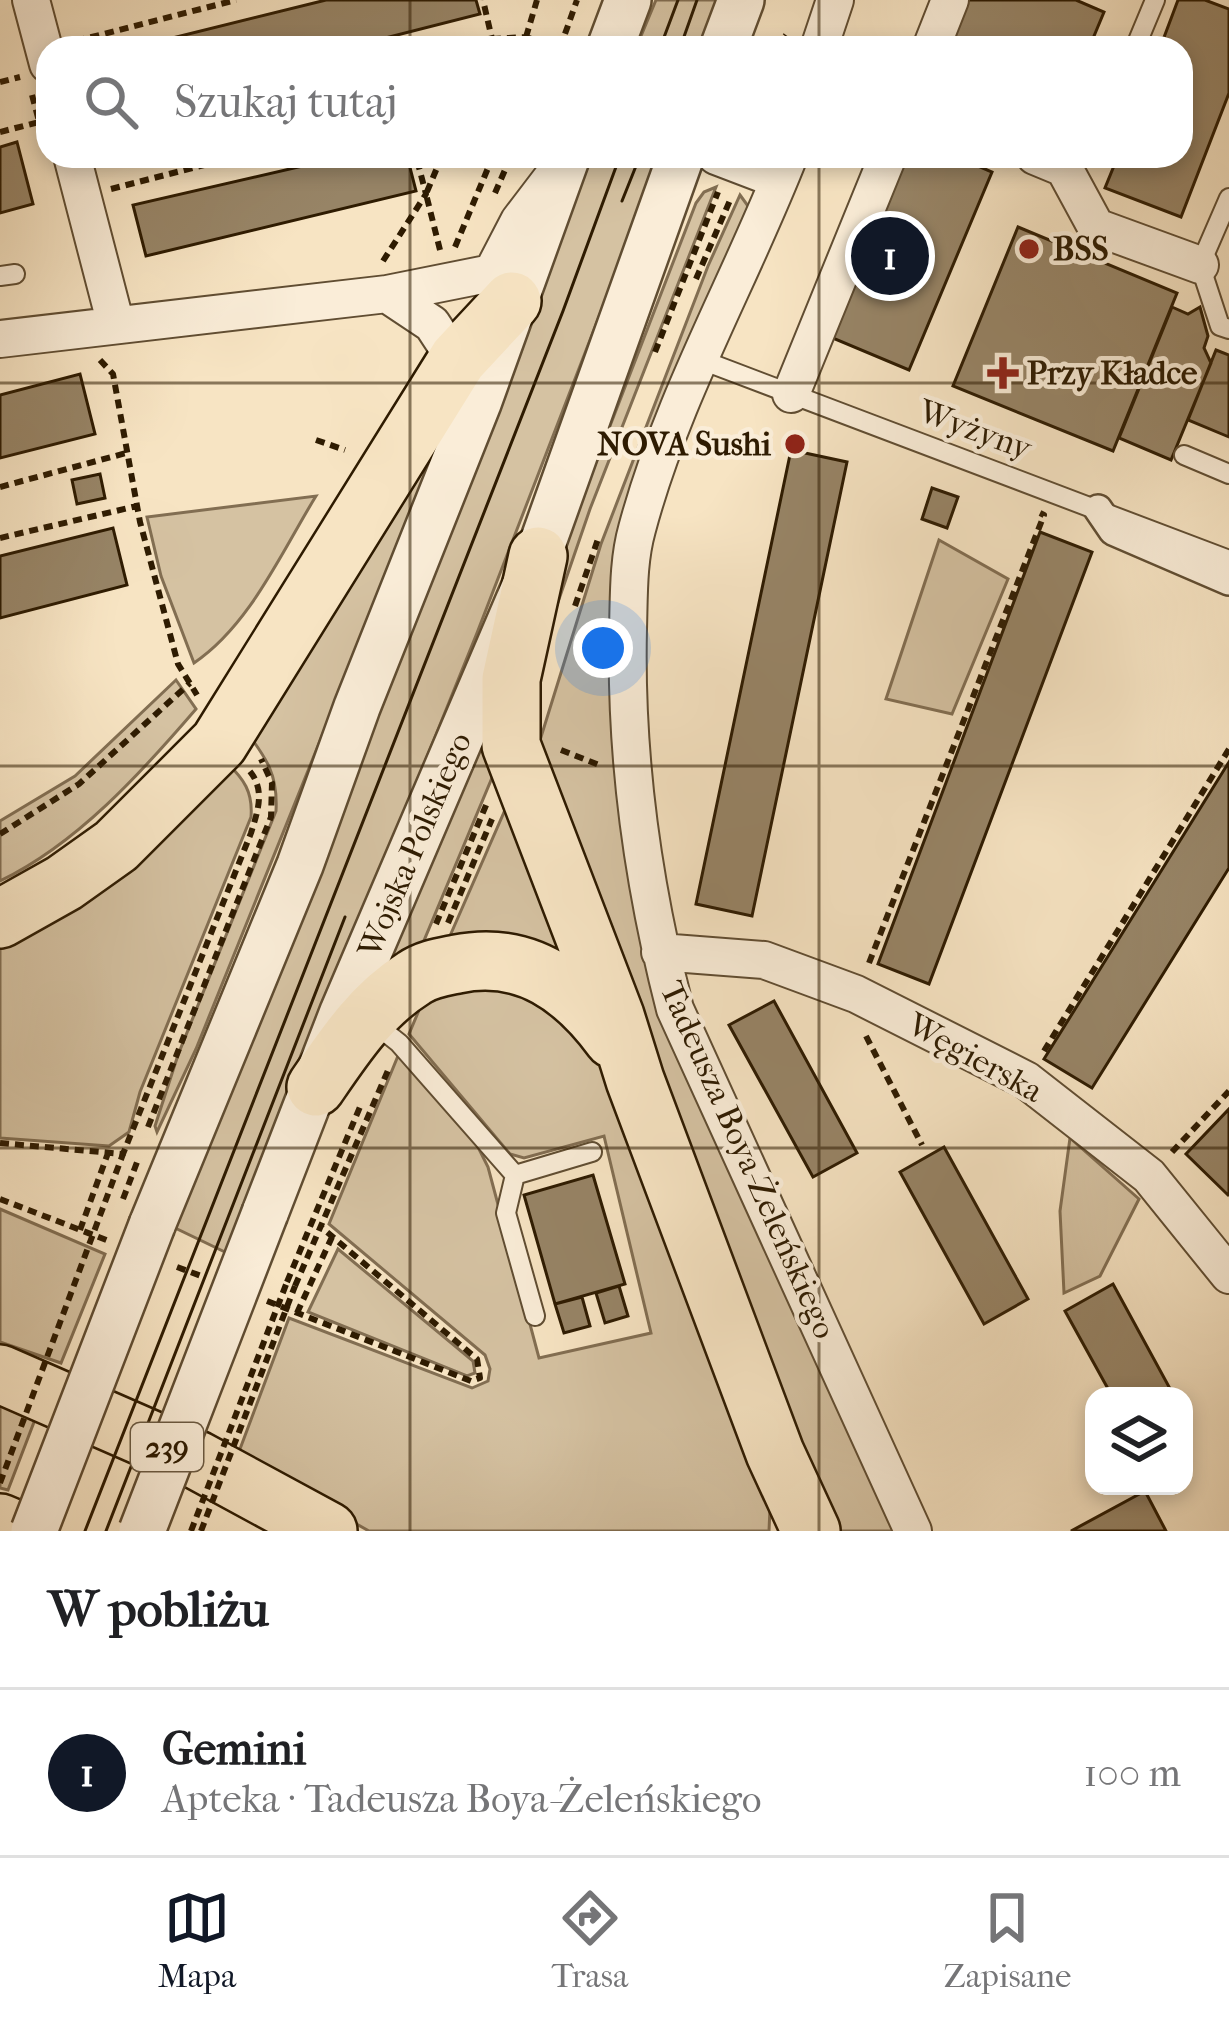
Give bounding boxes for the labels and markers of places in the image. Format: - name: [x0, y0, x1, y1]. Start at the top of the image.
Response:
- pin: 1: [851, 211, 929, 301]
- place label: BSS: [1053, 230, 1109, 269]
- marker: BSS: [1016, 236, 1042, 262]
- place label: Przy Kładce: [1027, 354, 1198, 393]
- marker: Przy Kładce: [990, 360, 1016, 386]
- place label: NOVA Sushi: [597, 425, 771, 464]
- marker: NOVA Sushi: [782, 431, 808, 457]

